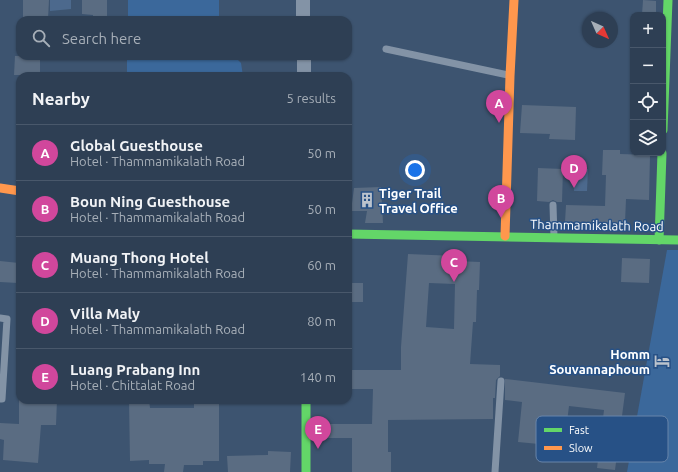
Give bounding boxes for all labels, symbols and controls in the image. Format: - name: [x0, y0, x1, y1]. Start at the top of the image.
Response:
- north arrow: [582, 12, 618, 48]
- map controls: [630, 12, 666, 156]
- button: +: [630, 12, 666, 48]
- search box: [16, 16, 352, 60]
- icon: search: [30, 27, 52, 49]
- text: Search here: [62, 30, 141, 47]
- button: −: [630, 48, 666, 84]
- button: locate: [630, 84, 666, 120]
- text: Nearby: [32, 89, 90, 108]
- pin: A: [486, 90, 512, 123]
- text: 5 results: [286, 91, 336, 105]
- button: layers: [630, 120, 666, 156]
- text: Global Guesthouse: [70, 137, 203, 154]
- text: A: [40, 146, 50, 160]
- text: 50 m: [307, 146, 336, 160]
- text: Hotel · Thammamikalath Road: [70, 154, 245, 168]
- pin: D: [561, 155, 587, 188]
- your location: [405, 160, 425, 180]
- pin: B: [488, 185, 514, 218]
- place label: Tiger Trail Travel Office: [379, 186, 458, 215]
- building icon: Tiger Trail Travel Office: [358, 191, 376, 209]
- text: Boun Ning Guesthouse: [70, 193, 230, 210]
- text: B: [41, 202, 49, 216]
- text: 50 m: [307, 202, 336, 216]
- text: Hotel · Thammamikalath Road: [70, 210, 245, 224]
- street label: Thammamikalath Road: [530, 217, 664, 233]
- text: Muang Thong Hotel: [70, 249, 209, 266]
- pin: C: [441, 249, 467, 282]
- text: C: [41, 258, 49, 272]
- text: 60 m: [307, 258, 336, 272]
- text: Hotel · Thammamikalath Road: [70, 266, 245, 280]
- text: Villa Maly: [70, 305, 140, 322]
- text: D: [40, 314, 50, 328]
- text: 80 m: [307, 314, 336, 328]
- text: Hotel · Thammamikalath Road: [70, 322, 245, 336]
- place label: Homm Souvannaphoum: [549, 347, 650, 376]
- hotel icon: Homm Souvannaphoum: [653, 352, 671, 370]
- text: Luang Prabang Inn: [70, 361, 200, 378]
- text: E: [41, 370, 49, 384]
- text: 140 m: [300, 370, 336, 384]
- text: Hotel · Chittalat Road: [70, 378, 195, 392]
- pin: E: [305, 416, 331, 449]
- legend: [536, 416, 668, 462]
- text: Fast: [569, 424, 590, 436]
- text: Slow: [569, 442, 593, 454]

